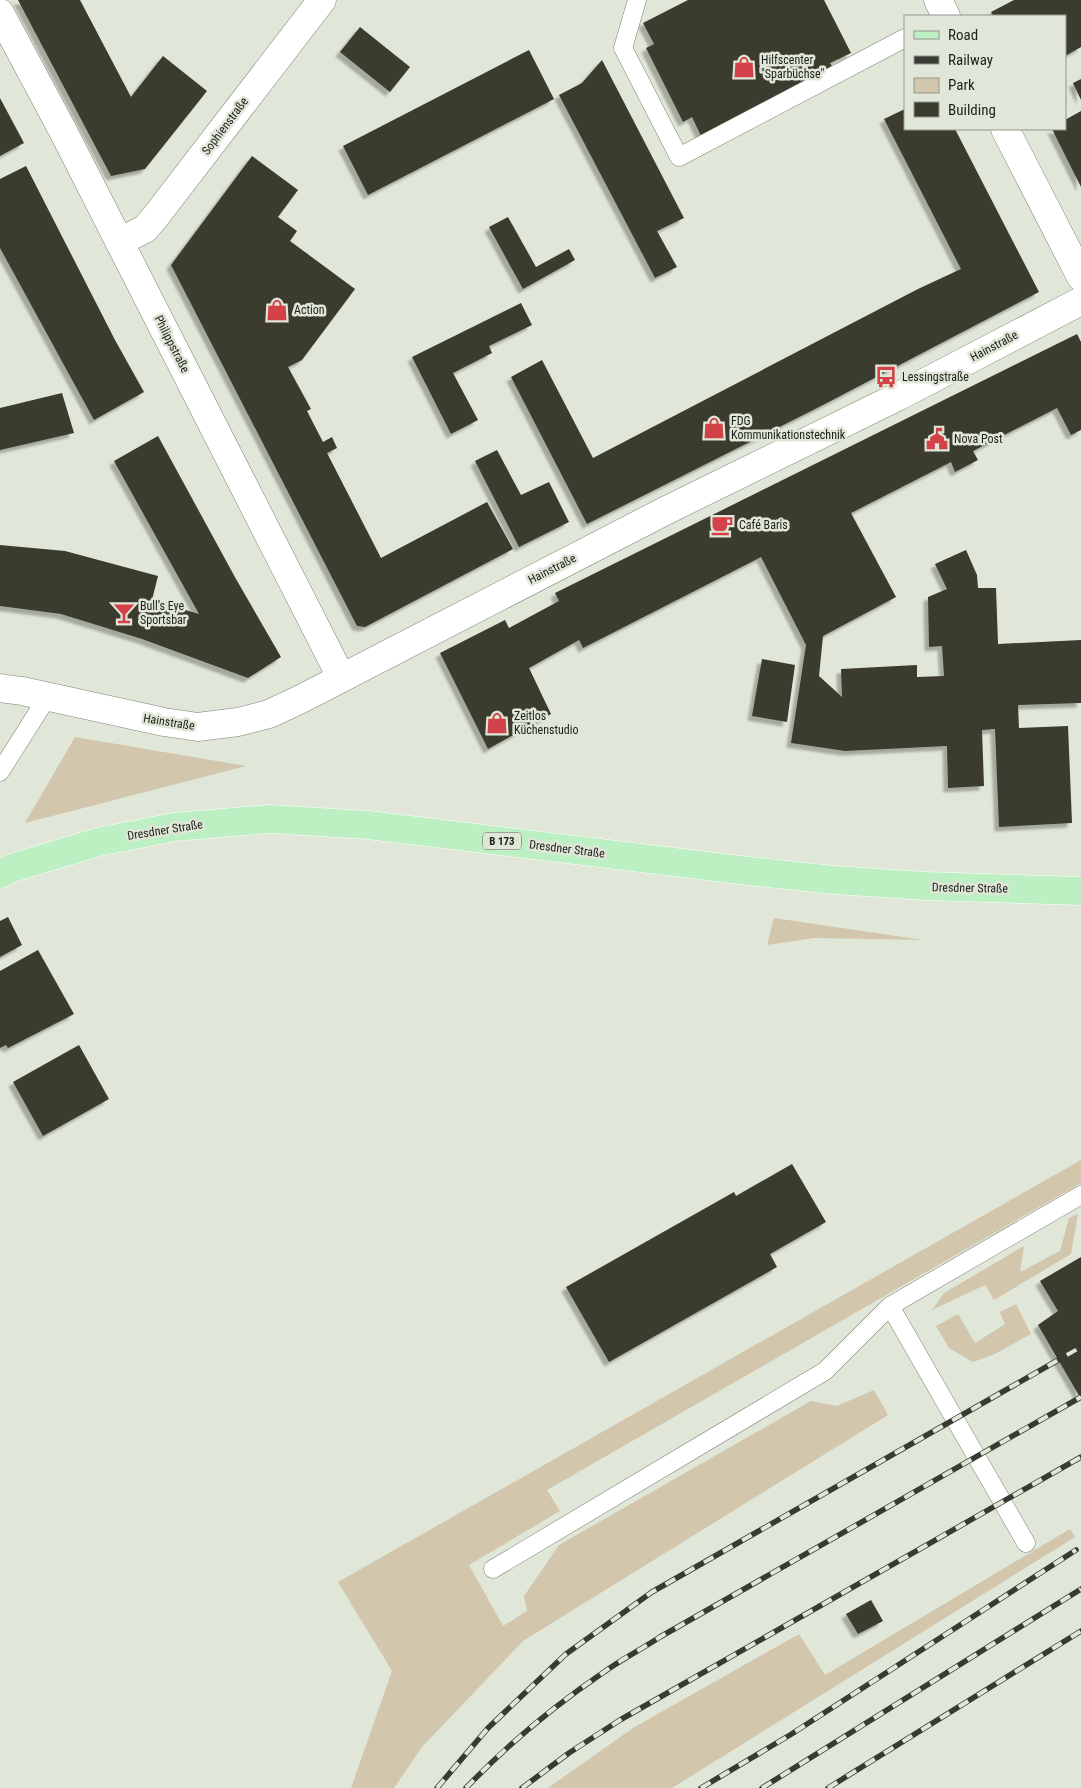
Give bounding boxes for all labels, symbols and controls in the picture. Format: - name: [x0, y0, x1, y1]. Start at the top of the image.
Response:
- legend: [904, 15, 1066, 130]
- text: Road: [948, 26, 978, 44]
- text: Railway: [948, 51, 993, 69]
- place label: Hilfscenter "Sparbüchse": [761, 53, 824, 81]
- shop icon: Hilfscenter "Sparbüchse": [731, 54, 757, 80]
- text: Park: [948, 76, 975, 94]
- street label: Sophienstraße: [199, 94, 251, 157]
- text: Building: [948, 101, 996, 119]
- shop icon: Action: [264, 297, 290, 323]
- place label: Action: [294, 303, 325, 317]
- street label: Philippstraße: [152, 313, 193, 375]
- street label: Hainstraße: [968, 327, 1020, 364]
- bus stop icon: Lessingstraße: [873, 364, 899, 390]
- place label: Lessingstraße: [902, 370, 969, 384]
- place label: FDG Kommunikationstechnik: [731, 414, 846, 442]
- shop icon: FDG Kommunikationstechnik: [701, 415, 727, 441]
- public building icon: Nova Post: [924, 426, 950, 452]
- place label: Nova Post: [954, 432, 1003, 446]
- cafe icon: Café Baris: [709, 512, 735, 538]
- place label: Café Baris: [739, 518, 788, 532]
- street label: Hainstraße: [526, 551, 579, 587]
- place label: Bull’s Eye Sportsbar: [140, 599, 187, 627]
- bar icon: Bull’s Eye Sportsbar: [111, 600, 137, 626]
- place label: Zeitlos Küchenstudio: [514, 709, 579, 737]
- shop icon: Zeitlos Küchenstudio: [484, 710, 510, 736]
- street label: Hainstraße: [142, 711, 196, 733]
- street label: Dresdner Straße: [126, 817, 204, 843]
- road number: B 173: [483, 832, 521, 849]
- street label: Dresdner Straße: [528, 837, 606, 861]
- street label: Dresdner Straße: [932, 880, 1009, 896]

